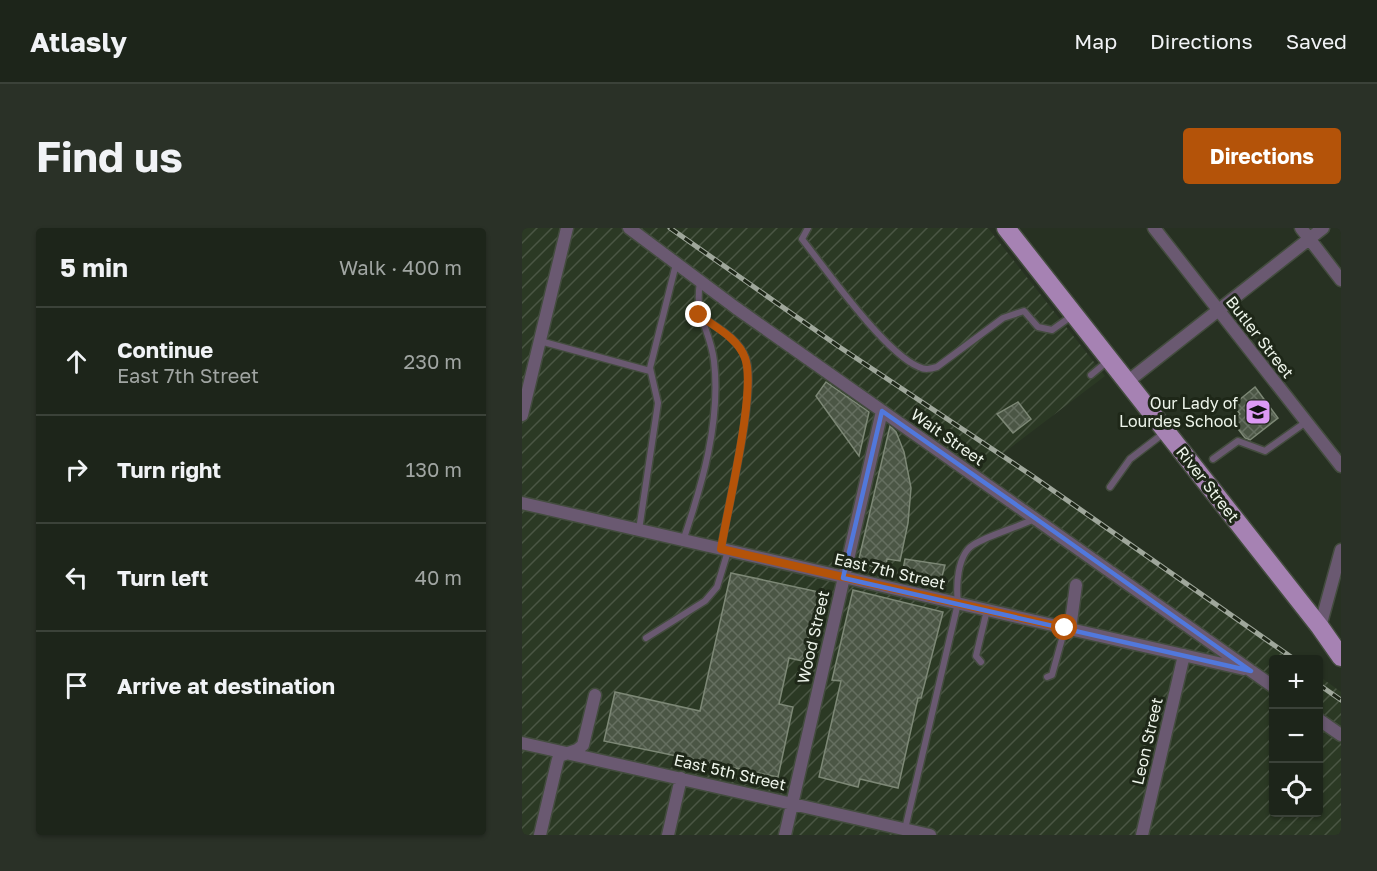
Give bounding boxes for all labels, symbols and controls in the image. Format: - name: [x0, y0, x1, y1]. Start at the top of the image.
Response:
- text: Atlasly: [30, 25, 127, 58]
- text: Map: [1074, 28, 1117, 54]
- text: Directions: [1150, 28, 1253, 54]
- text: Saved: [1286, 28, 1347, 54]
- button: Directions: [1183, 128, 1341, 184]
- text: Find us: [36, 131, 183, 181]
- text: 5 min: [60, 252, 128, 283]
- text: Walk · 400 m: [339, 255, 462, 279]
- street label: Butler Street: [1222, 292, 1298, 382]
- route end: [685, 301, 711, 327]
- text: Continue: [117, 336, 213, 363]
- icon: ahead: [60, 345, 93, 378]
- text: 230 m: [404, 349, 462, 373]
- text: East 7th Street: [117, 363, 259, 387]
- place label: Our Lady of Lourdes School: [1119, 393, 1238, 431]
- school or university icon: Our Lady of Lourdes School: [1243, 397, 1273, 427]
- street label: Wait Street: [907, 404, 989, 470]
- street label: River Street: [1172, 442, 1244, 526]
- icon: right: [60, 453, 93, 486]
- text: Turn right: [117, 456, 221, 483]
- text: 130 m: [406, 457, 462, 481]
- street label: East 7th Street: [832, 548, 948, 594]
- icon: left: [60, 561, 93, 594]
- text: Turn left: [117, 564, 208, 591]
- text: 40 m: [415, 565, 462, 589]
- street label: Wood Street: [793, 588, 833, 686]
- route start: [1051, 614, 1077, 640]
- map controls: [1269, 655, 1323, 817]
- button: +: [1269, 655, 1323, 709]
- icon: arrive: [60, 669, 93, 702]
- text: Arrive at destination: [117, 672, 335, 699]
- street label: Leon Street: [1127, 695, 1167, 787]
- button: −: [1269, 709, 1323, 763]
- street label: East 5th Street: [672, 749, 788, 795]
- button: locate: [1269, 763, 1323, 817]

